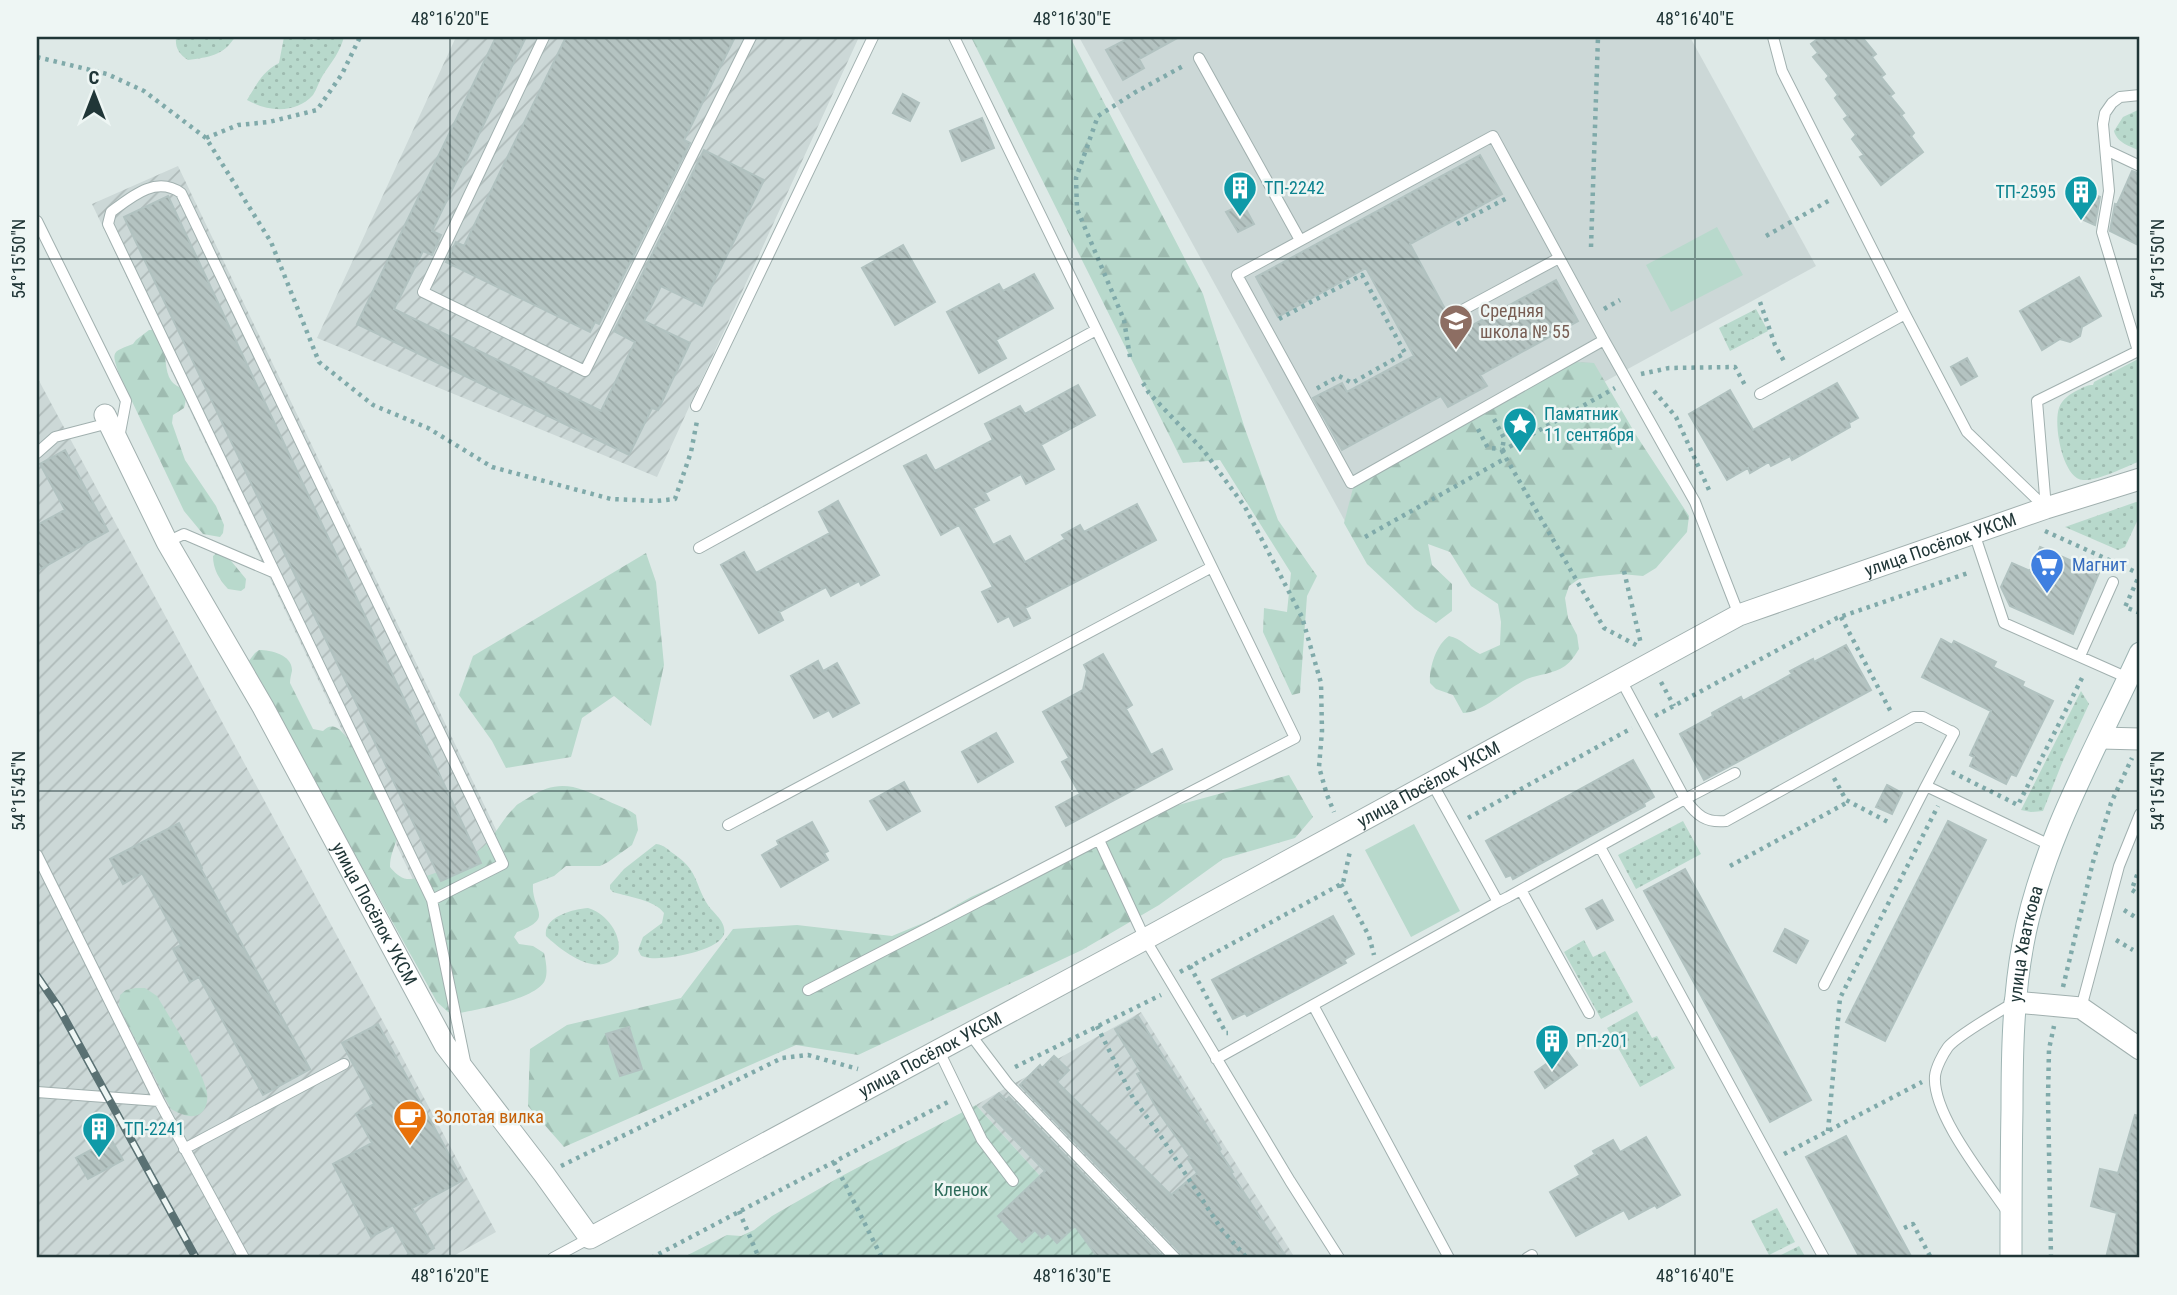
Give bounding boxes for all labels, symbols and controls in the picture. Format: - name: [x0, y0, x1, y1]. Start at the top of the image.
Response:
- text: 48°16'20"E: [411, 8, 489, 29]
- text: 48°16'30"E: [1033, 8, 1111, 29]
- text: 48°16'40"E: [1656, 8, 1734, 29]
- north arrow: [60, 60, 130, 130]
- text: С: [89, 66, 100, 89]
- building icon: ТП-2242: [1221, 169, 1259, 218]
- building icon: ТП-2595: [2062, 173, 2100, 222]
- place label: ТП-2242: [1264, 177, 1325, 198]
- place label: ТП-2595: [1995, 181, 2056, 202]
- text: 54°15'50"N: [8, 219, 29, 299]
- text: 54°15'50"N: [2147, 219, 2168, 299]
- place label: Средняя школа № 55: [1480, 300, 1570, 342]
- school or university icon: Средняя школа № 55: [1437, 302, 1475, 351]
- place label: Памятник 11 сентября: [1544, 403, 1634, 445]
- place icon: Памятник 11 сентября: [1501, 405, 1539, 454]
- street label: улица Посёлок УКСМ: [1862, 508, 2019, 580]
- supermarket icon: Магнит: [2028, 546, 2066, 595]
- place label: Магнит: [2072, 554, 2127, 575]
- street label: улица Посёлок УКСМ: [1353, 737, 1503, 831]
- text: 54°15'45"N: [8, 751, 29, 831]
- text: 54°15'45"N: [2147, 751, 2168, 831]
- street label: улица Посёлок УКСМ: [328, 838, 422, 989]
- street label: улица Хваткова: [2004, 883, 2047, 1003]
- street label: улица Посёлок УКСМ: [855, 1007, 1005, 1101]
- building icon: РП-201: [1533, 1022, 1571, 1071]
- place label: РП-201: [1576, 1030, 1628, 1051]
- cafe icon: Золотая вилка: [391, 1098, 429, 1147]
- place label: Золотая вилка: [434, 1106, 544, 1127]
- building icon: ТП-2241: [80, 1110, 118, 1159]
- place label: ТП-2241: [124, 1118, 185, 1139]
- park label: Кленок: [934, 1179, 989, 1200]
- text: 48°16'20"E: [411, 1265, 489, 1286]
- text: 48°16'30"E: [1033, 1265, 1111, 1286]
- text: 48°16'40"E: [1656, 1265, 1734, 1286]

